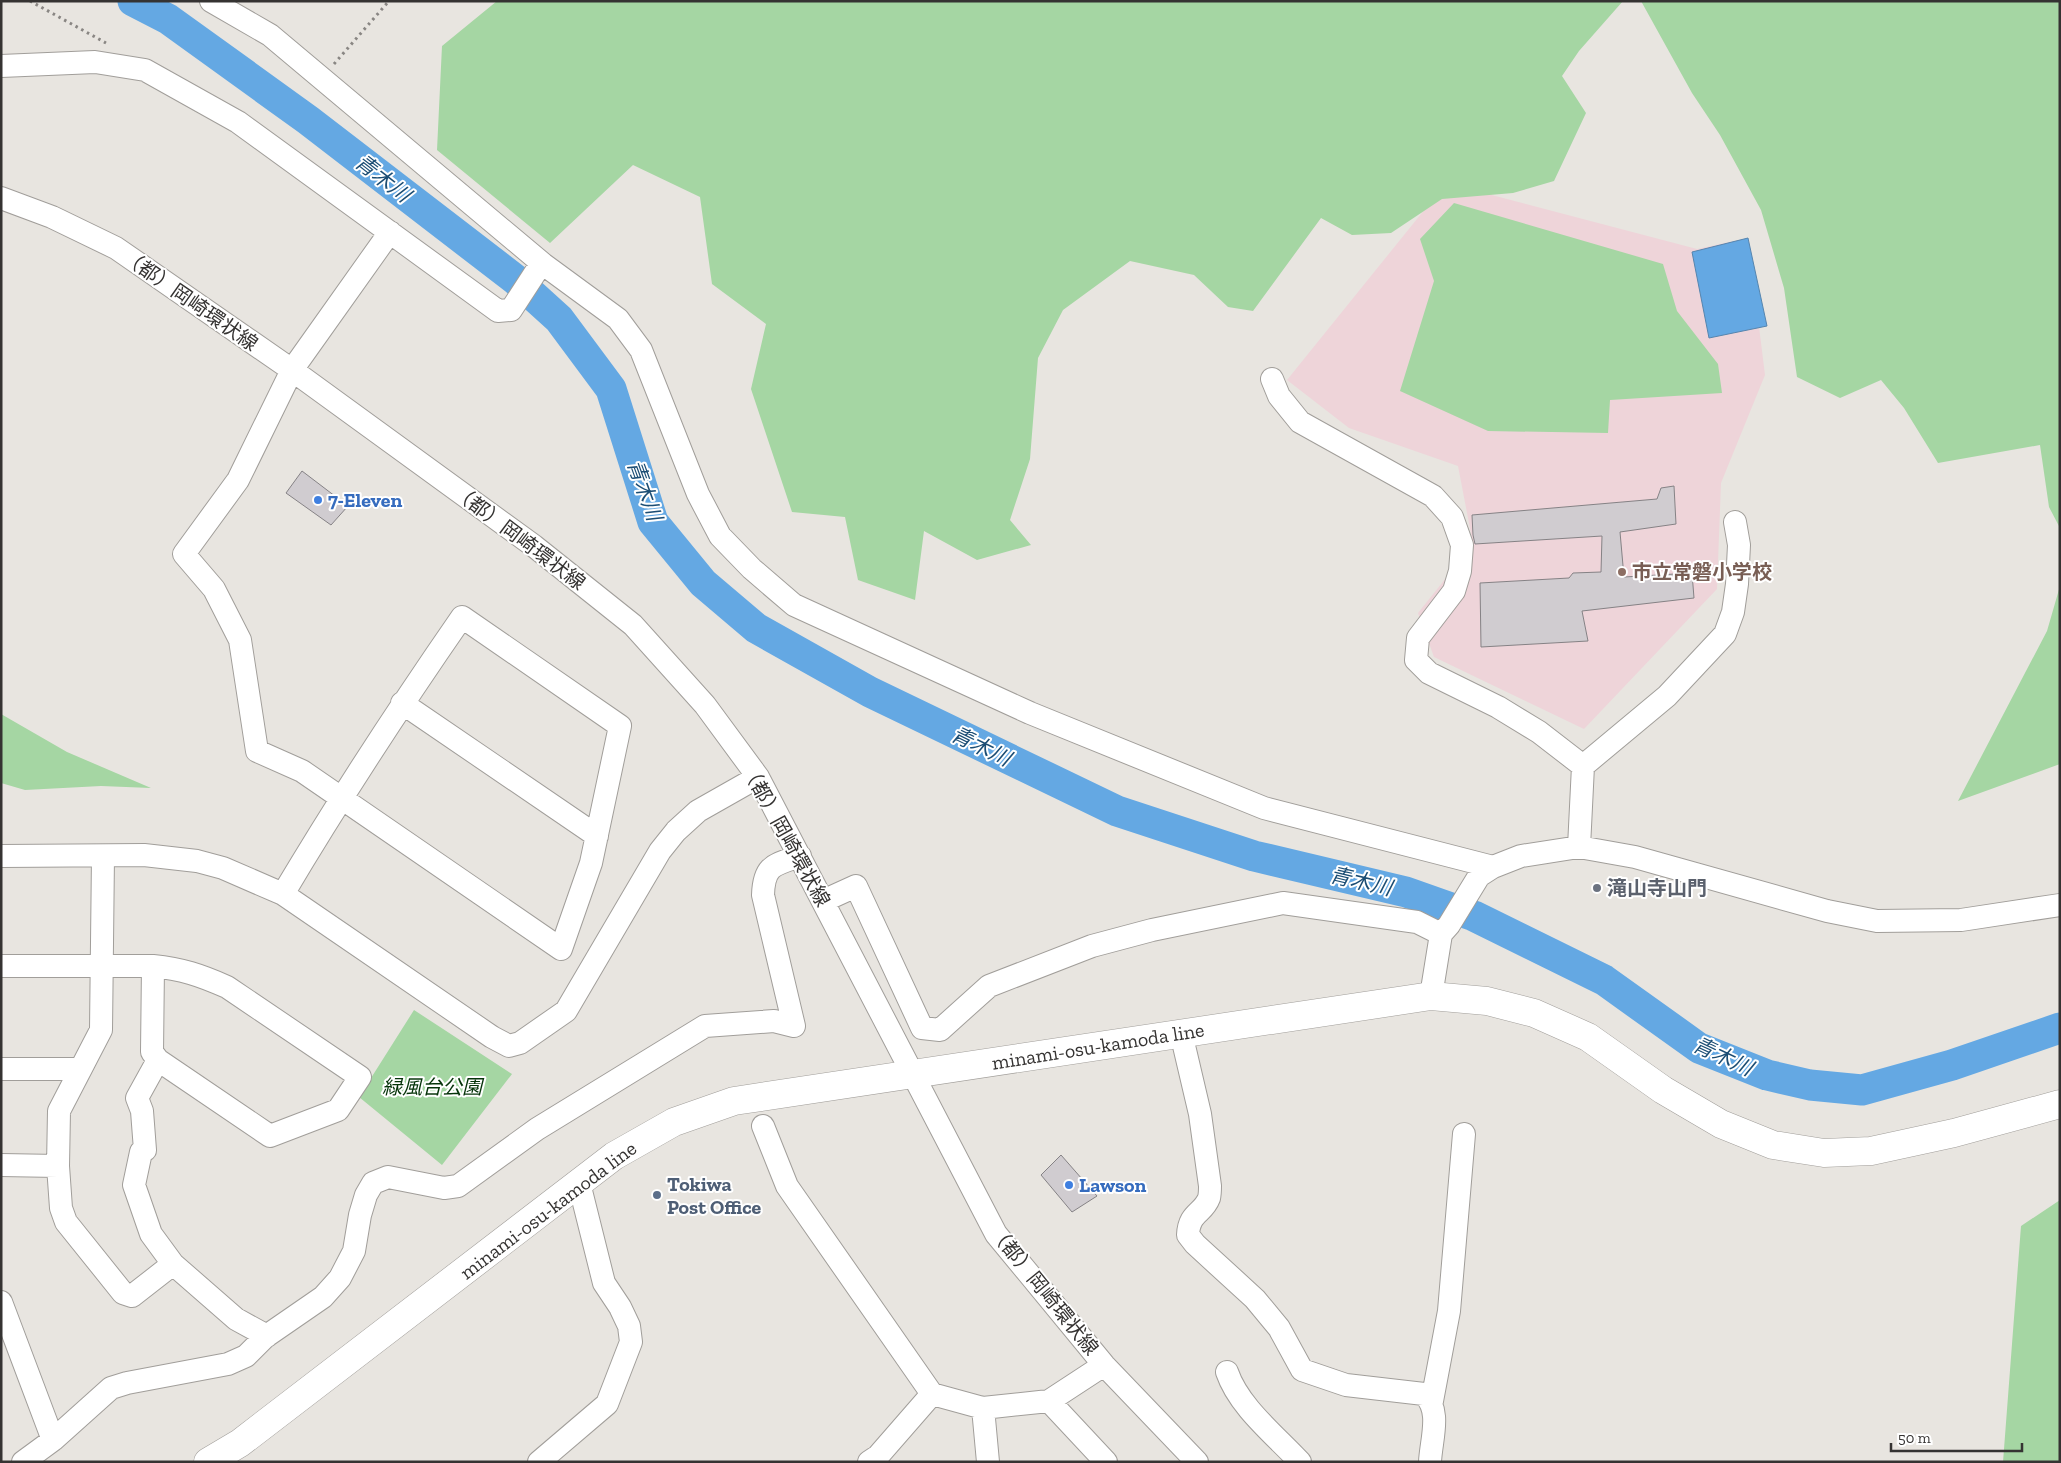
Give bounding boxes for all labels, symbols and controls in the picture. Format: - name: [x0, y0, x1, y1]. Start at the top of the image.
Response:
- water label: 青木川: [350, 149, 417, 208]
- street label: （都）岡崎環状線: [118, 244, 262, 356]
- water label: 青木川: [622, 456, 668, 526]
- street label: （都）岡崎環状線: [448, 479, 590, 595]
- place label: 7-Eleven: [328, 488, 402, 512]
- marker: 7-Eleven: [312, 494, 324, 506]
- place label: 市立常磐小学校: [1632, 560, 1772, 584]
- marker: 市立常磐小学校: [1616, 566, 1628, 578]
- water label: 青木川: [947, 721, 1017, 772]
- street label: （都）岡崎環状線: [737, 759, 835, 911]
- water label: 青木川: [1327, 862, 1396, 901]
- place label: 滝山寺山門: [1607, 876, 1707, 900]
- marker: 滝山寺山門: [1591, 882, 1603, 894]
- street label: minami-osu-kamoda line: [990, 1017, 1206, 1075]
- water label: 青木川: [1689, 1031, 1759, 1081]
- park label: 緑風台公園: [382, 1075, 485, 1099]
- street label: minami-osu-kamoda line: [455, 1136, 641, 1284]
- place label: Tokiwa Post Office: [667, 1172, 762, 1219]
- place label: Lawson: [1079, 1173, 1147, 1197]
- marker: Lawson: [1063, 1179, 1075, 1191]
- marker: Tokiwa Post Office: [651, 1189, 663, 1201]
- street label: （都）岡崎環状線: [984, 1220, 1104, 1360]
- scale bar: [1891, 1420, 2022, 1452]
- text: 50 m: [1898, 1429, 1931, 1447]

